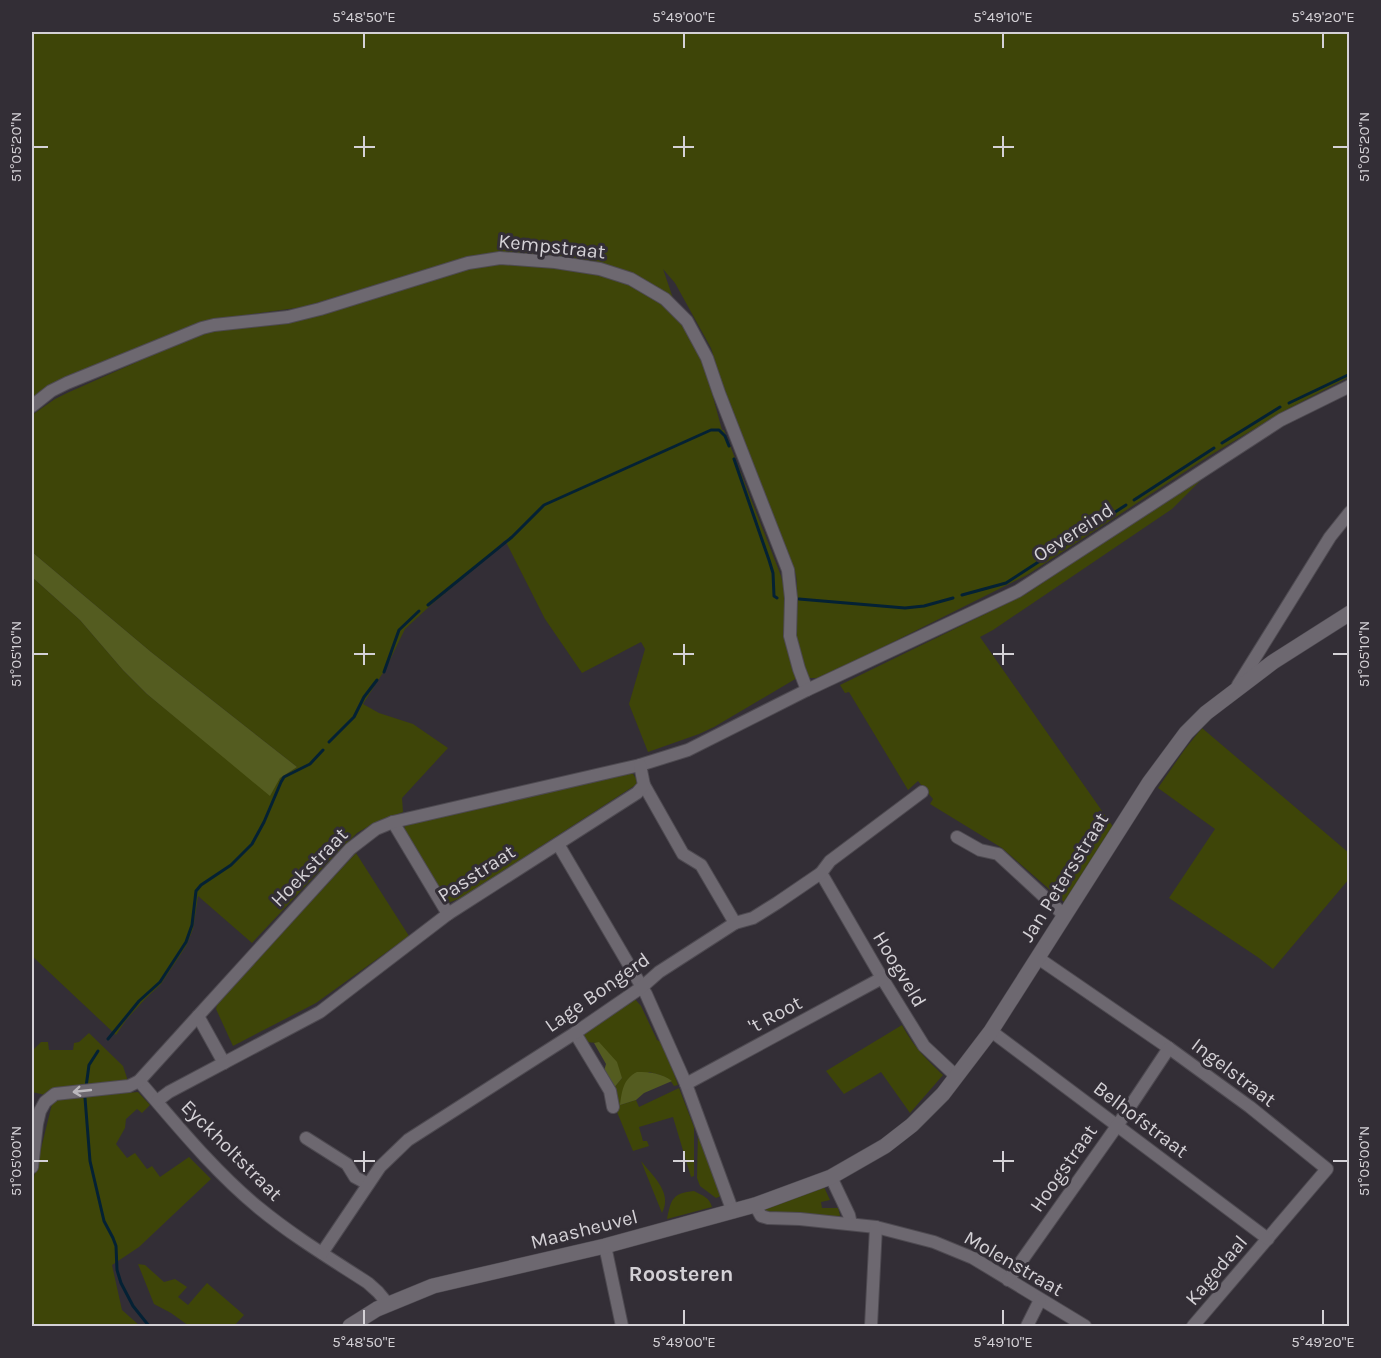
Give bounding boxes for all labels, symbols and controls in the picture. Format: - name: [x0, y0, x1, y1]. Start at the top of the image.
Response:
- text: 5°48'50"E: [332, 8, 396, 26]
- text: 5°49'00"E: [652, 8, 716, 26]
- text: 5°49'10"E: [973, 8, 1033, 26]
- text: 5°49'20"E: [1291, 8, 1355, 26]
- text: 51°05'20"N: [7, 112, 25, 182]
- text: 51°05'20"N: [1355, 112, 1373, 182]
- street label: Kempstraat: [497, 229, 607, 264]
- street label: Oevereind: [1029, 498, 1118, 567]
- text: 51°05'10"N: [7, 621, 25, 687]
- text: 51°05'10"N: [1355, 621, 1373, 687]
- street label: Jan Petersstraat: [1016, 808, 1114, 946]
- street label: Hoekstraat: [266, 823, 353, 912]
- street label: Passtraat: [433, 840, 520, 907]
- street label: Hoogveld: [868, 927, 931, 1011]
- street label: Lage Bongerd: [540, 948, 654, 1037]
- street label: 't Root: [745, 991, 806, 1038]
- street label: Ingelstraat: [1187, 1033, 1281, 1112]
- street label: Belhofstraat: [1089, 1076, 1193, 1163]
- one-way arrow: [73, 1086, 93, 1097]
- street label: Eyckholtstraat: [176, 1095, 287, 1206]
- street label: Hoogstraat: [1025, 1120, 1102, 1216]
- text: 51°05'00"N: [7, 1126, 25, 1196]
- text: 51°05'00"N: [1355, 1126, 1373, 1196]
- street label: Maasheuvel: [528, 1205, 640, 1254]
- street label: Molenstraat: [960, 1226, 1068, 1301]
- street label: Kagedaal: [1181, 1231, 1252, 1310]
- district label: Roosteren: [628, 1261, 734, 1287]
- text: 5°48'50"E: [332, 1333, 396, 1351]
- text: 5°49'00"E: [652, 1333, 716, 1351]
- text: 5°49'10"E: [973, 1333, 1033, 1351]
- text: 5°49'20"E: [1291, 1333, 1355, 1351]

